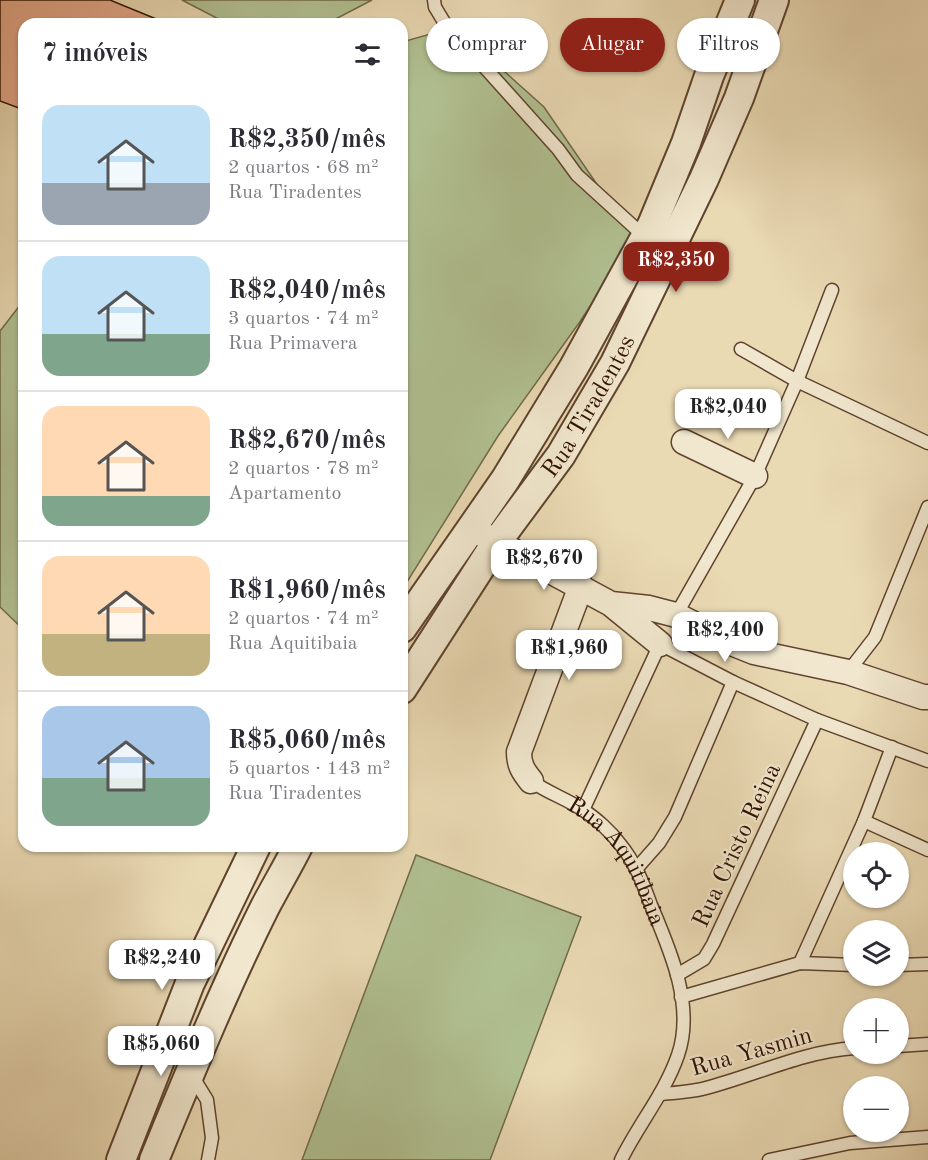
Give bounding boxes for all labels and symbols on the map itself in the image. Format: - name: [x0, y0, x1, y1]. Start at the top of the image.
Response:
- pin: R$2,350: [621, 242, 731, 293]
- street label: Rua Tiradentes: [539, 332, 640, 483]
- pin: R$2,040: [673, 389, 783, 440]
- pin: R$2,670: [489, 540, 599, 591]
- pin: R$2,400: [670, 612, 780, 663]
- pin: R$1,960: [514, 630, 624, 681]
- street label: Rua Cristo Reina: [689, 760, 786, 932]
- street label: Rua Aquitibaia: [563, 793, 668, 930]
- pin: R$2,240: [107, 940, 217, 991]
- street label: Rua Yasmin: [688, 1024, 815, 1082]
- pin: R$5,060: [106, 1026, 216, 1077]

